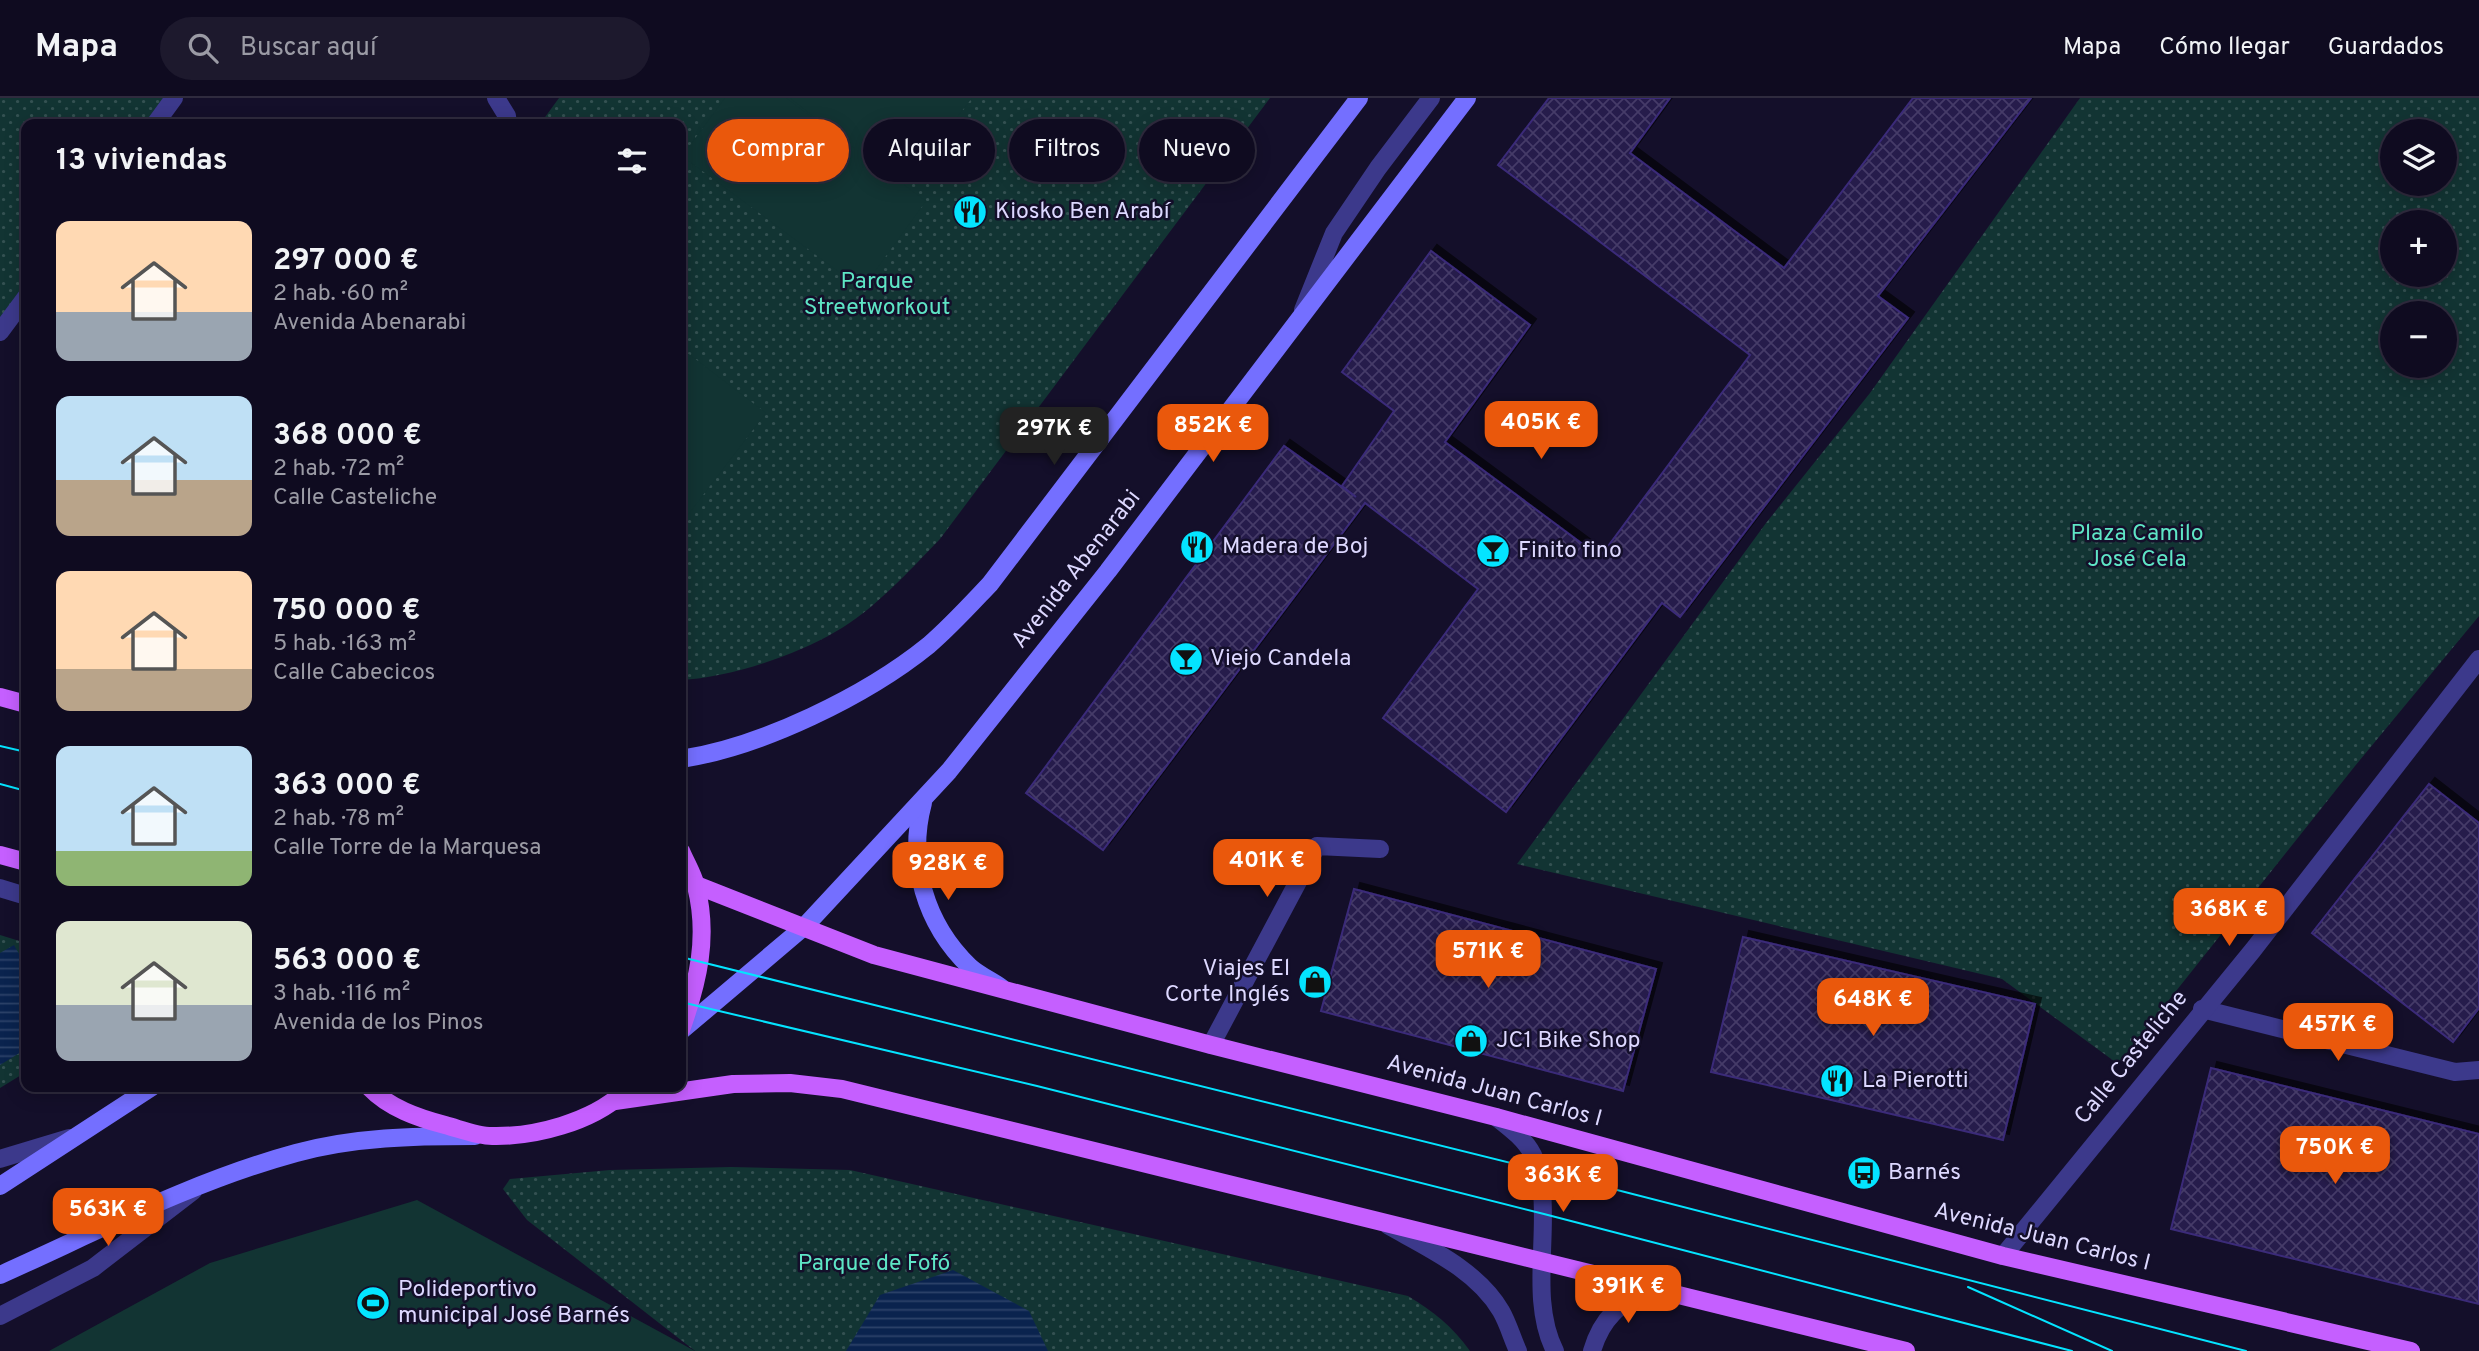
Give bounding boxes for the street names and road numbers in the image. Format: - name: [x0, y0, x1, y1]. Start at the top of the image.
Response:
- street label: Avenida Abenarabi: [1006, 485, 1148, 655]
- street label: Calle Casteliche: [2069, 985, 2195, 1131]
- street label: Avenida Juan Carlos I: [1383, 1049, 1605, 1135]
- street label: Avenida Juan Carlos I: [1931, 1197, 2153, 1279]

